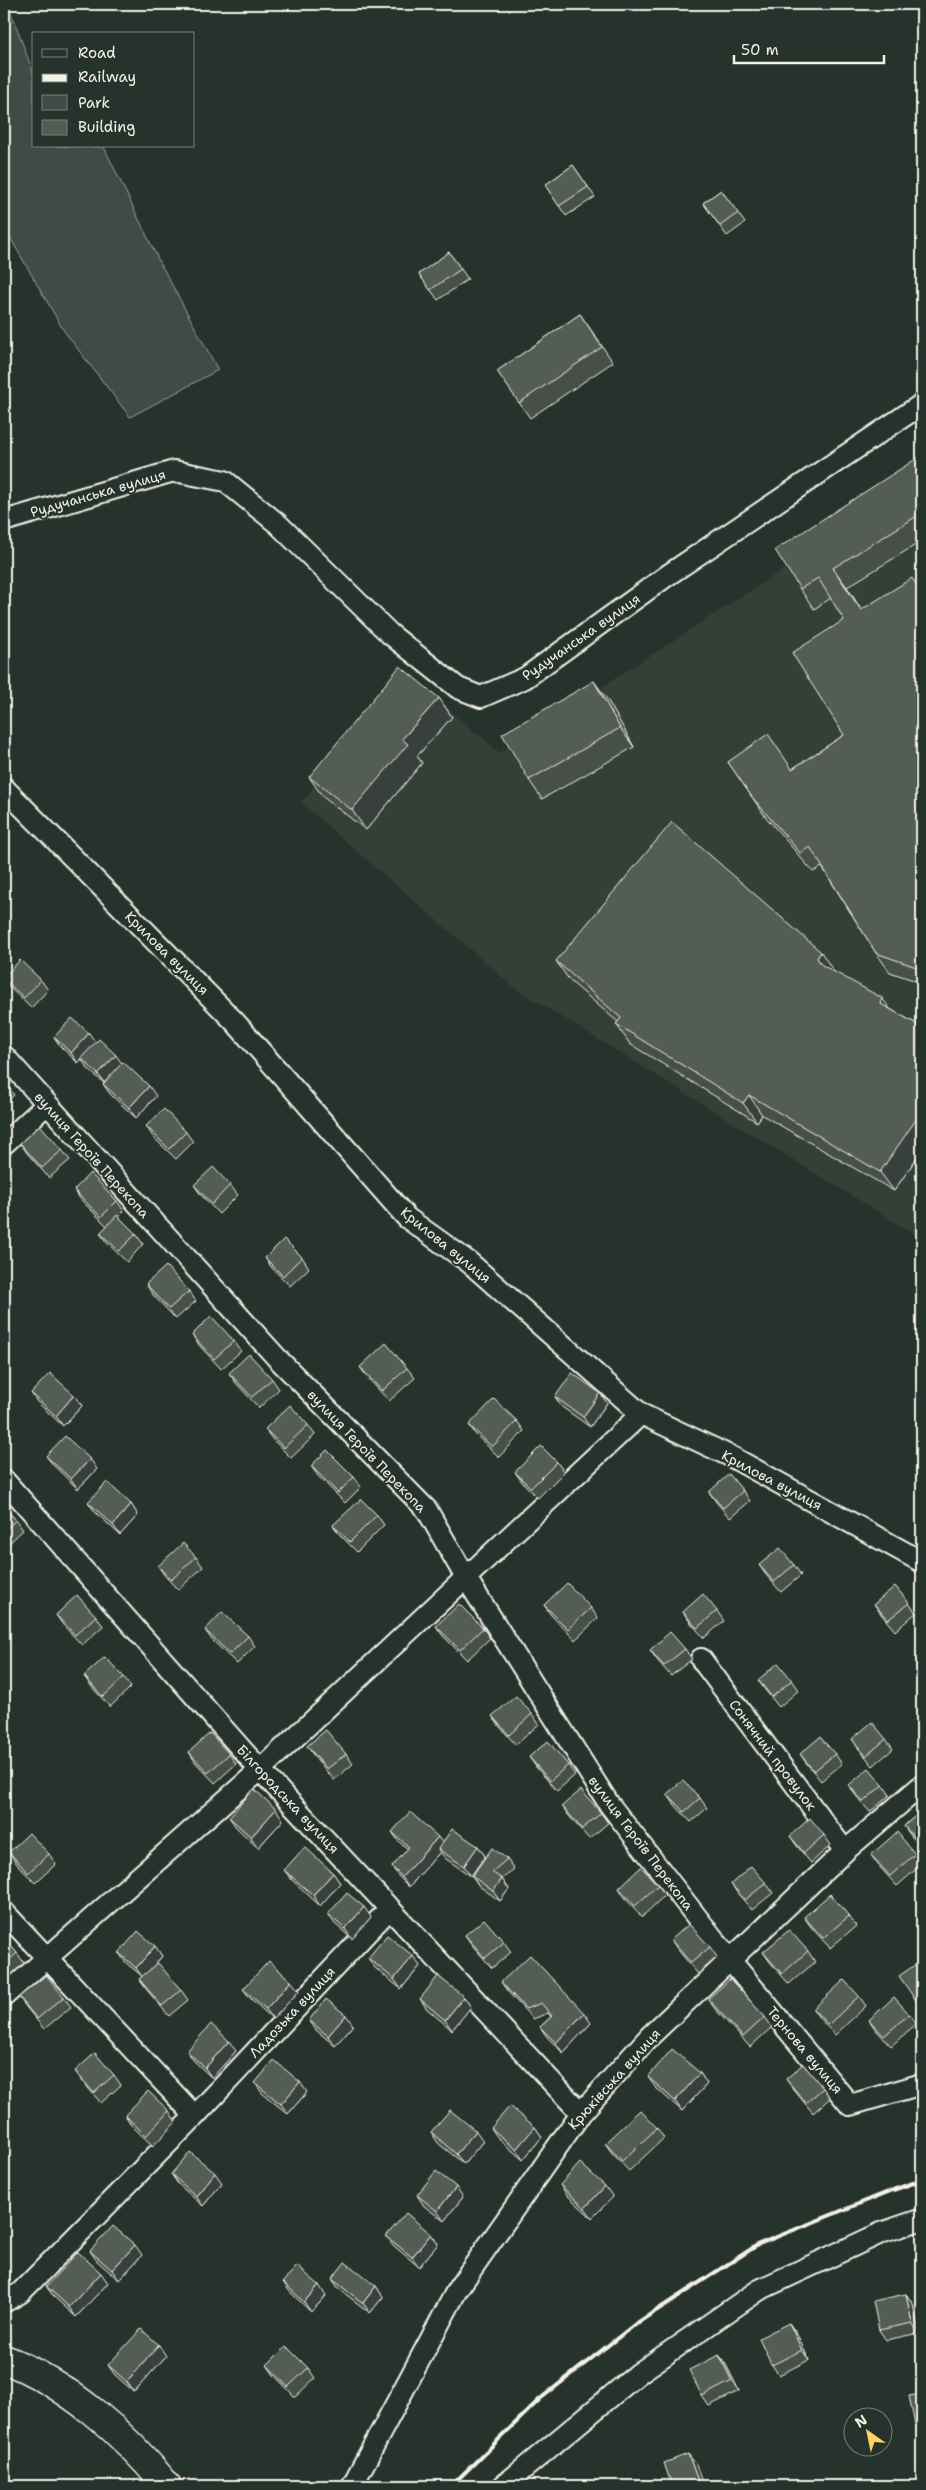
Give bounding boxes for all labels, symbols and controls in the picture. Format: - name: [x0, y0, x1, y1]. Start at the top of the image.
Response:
- legend: [32, 32, 195, 148]
- scale bar: [734, 32, 884, 64]
- text: 50 m: [741, 40, 779, 60]
- text: Road: [78, 43, 116, 63]
- text: Railway: [78, 67, 136, 87]
- text: Park: [78, 93, 110, 113]
- text: Building: [78, 117, 135, 137]
- street label: Рудучанська вулиця: [28, 465, 168, 521]
- street label: Рудучанська вулиця: [518, 589, 644, 685]
- street label: Крилова вулиця: [121, 907, 213, 999]
- street label: вулиця Героїв Перекопа: [30, 1088, 154, 1222]
- street label: Крилова вулиця: [397, 1203, 495, 1287]
- street label: вулиця Героїв Перекопа: [304, 1386, 431, 1516]
- street label: Крилова вулиця: [719, 1446, 825, 1514]
- street label: Сонячний провулок: [725, 1696, 821, 1815]
- street label: Білгородська вулиця: [233, 1741, 343, 1857]
- street label: вулиця Героїв Перекопа: [584, 1772, 698, 1914]
- street label: Ладозька вулиця: [245, 1962, 339, 2062]
- street label: Тернова вулиця: [763, 2002, 847, 2098]
- street label: Крюківська вулиця: [564, 2025, 664, 2133]
- north arrow: [844, 2408, 894, 2458]
- text: N: [851, 2411, 870, 2432]

